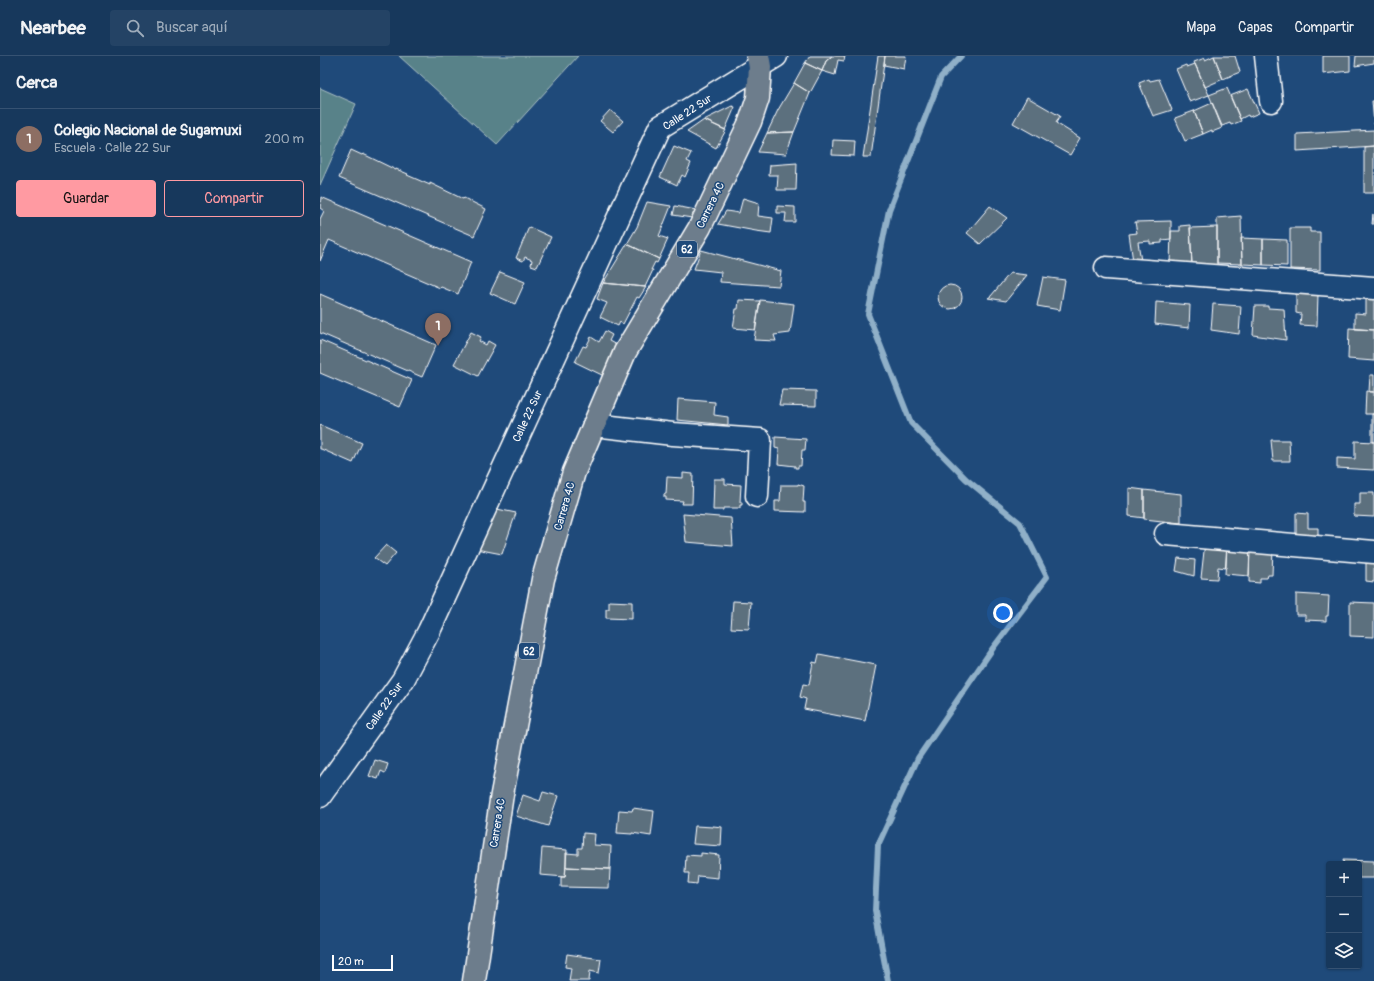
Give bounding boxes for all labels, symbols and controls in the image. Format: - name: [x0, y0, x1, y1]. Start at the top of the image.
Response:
- search box: [110, 10, 390, 46]
- text: Nearbee: [20, 16, 86, 40]
- icon: search: [124, 17, 146, 39]
- text: Buscar aquí: [156, 18, 228, 37]
- text: Mapa: [1186, 19, 1216, 36]
- text: Capas: [1238, 19, 1273, 36]
- text: Compartir: [1295, 19, 1354, 36]
- text: Cerca: [16, 72, 57, 93]
- street label: Calle 22 Sur: [660, 92, 714, 133]
- text: Colegio Nacional de Sugamuxi: [54, 121, 241, 140]
- text: 1: [26, 131, 32, 147]
- text: 200 m: [265, 131, 304, 147]
- text: Escuela · Calle 22 Sur: [54, 140, 171, 156]
- button: Guardar: [16, 180, 156, 217]
- button: Compartir: [164, 180, 304, 217]
- street label: Carrera 4C: [694, 180, 727, 230]
- road number: 62: [677, 241, 697, 257]
- pin: 1: [425, 313, 451, 346]
- street label: Calle 22 Sur: [510, 388, 545, 444]
- street label: Carrera 4C: [551, 480, 578, 532]
- your location: [993, 603, 1013, 623]
- road number: 62: [519, 643, 539, 659]
- street label: Calle 22 Sur: [363, 680, 406, 733]
- street label: Carrera 4C: [487, 797, 508, 849]
- map controls: [1326, 861, 1362, 969]
- button: +: [1326, 861, 1362, 897]
- button: −: [1326, 897, 1362, 933]
- button: layers: [1326, 933, 1362, 969]
- scale bar: [332, 953, 393, 972]
- text: 20 m: [338, 955, 364, 968]

